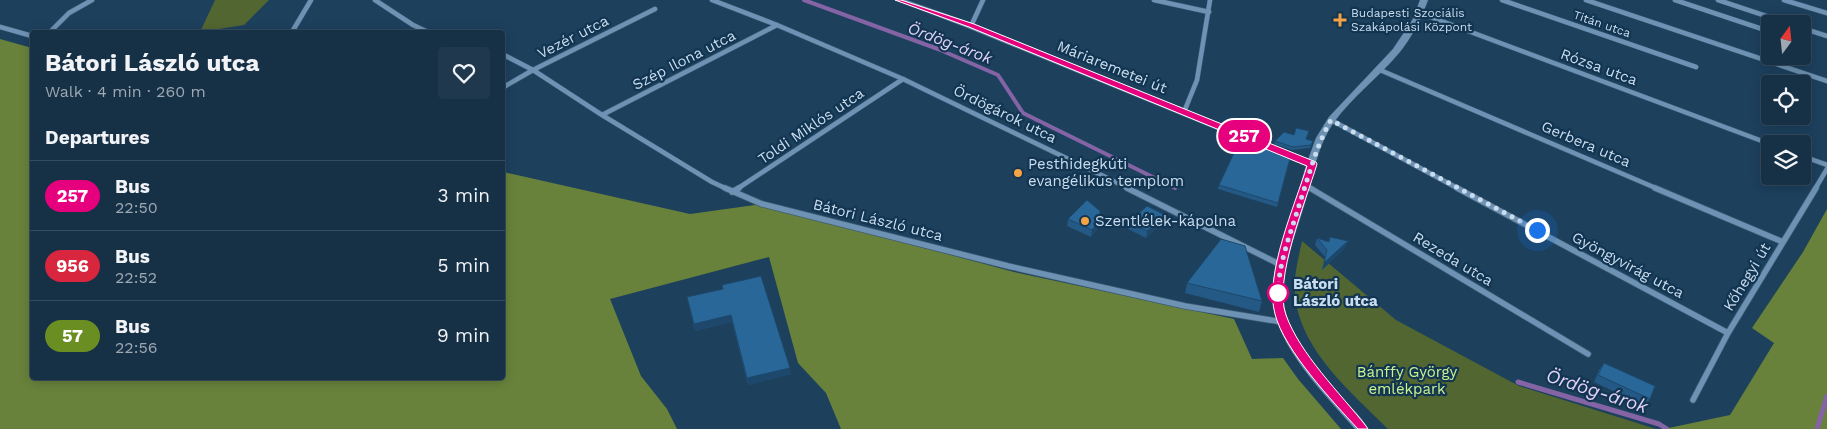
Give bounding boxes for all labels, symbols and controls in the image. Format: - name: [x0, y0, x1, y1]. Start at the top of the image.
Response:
- place label: Budapesti Szociális Szakápolási Központ: [1351, 6, 1472, 34]
- street label: Titán utca: [1572, 8, 1633, 40]
- street label: Vezér utca: [534, 11, 612, 63]
- marker: Budapesti Szociális Szakápolási Központ: [1333, 13, 1347, 27]
- north arrow: [1761, 15, 1811, 65]
- map controls: [1761, 15, 1811, 185]
- water label: Ördög-árok: [905, 18, 996, 68]
- street label: Szép Ilona utca: [629, 26, 739, 94]
- street label: Máriaremetei út: [1055, 37, 1170, 97]
- street label: Rózsa utca: [1558, 45, 1640, 89]
- button: heart: [438, 47, 490, 99]
- text: Bátori László utca: [45, 49, 259, 77]
- button: locate: [1761, 75, 1811, 125]
- street label: Ördögárok utca: [950, 81, 1060, 147]
- text: Walk · 4 min · 260 m: [45, 82, 206, 101]
- street label: Toldi Miklós utca: [755, 84, 868, 168]
- street label: Gerbera utca: [1539, 117, 1634, 171]
- line badge: 257: [1215, 120, 1273, 152]
- text: 257: [1228, 125, 1260, 146]
- text: Departures: [45, 126, 150, 149]
- button: layers: [1761, 135, 1811, 185]
- place label: Pesthidegkúti evangélikus templom: [1028, 155, 1184, 190]
- marker: Pesthidegkúti evangélikus templom: [1012, 167, 1024, 179]
- text: Bus: [115, 175, 150, 198]
- text: 3 min: [438, 184, 490, 207]
- text: 257: [57, 185, 88, 206]
- street label: Bátori László utca: [811, 195, 945, 245]
- text: 22:50: [115, 198, 158, 217]
- place label: Szentlélek-kápolna: [1095, 212, 1237, 230]
- marker: Szentlélek-kápolna: [1079, 215, 1091, 227]
- your location: [1525, 218, 1550, 243]
- street label: Rezeda utca: [1410, 228, 1497, 290]
- street label: Gyöngyvirág utca: [1569, 228, 1688, 302]
- street label: Kőhegyi út: [1720, 239, 1775, 314]
- text: Bus: [115, 245, 150, 268]
- text: 5 min: [438, 254, 490, 277]
- text: 956: [56, 255, 89, 276]
- text: 22:52: [115, 268, 157, 287]
- place label: Bátori László utca: [1293, 275, 1378, 310]
- marker: Bátori László utca: [1267, 282, 1289, 304]
- text: Bus: [115, 315, 150, 338]
- text: 9 min: [437, 324, 490, 347]
- text: 57: [62, 325, 83, 346]
- text: 22:56: [115, 338, 157, 357]
- park label: Bánffy György emlékpark: [1357, 363, 1458, 398]
- water label: Ördög-árok: [1543, 364, 1651, 418]

